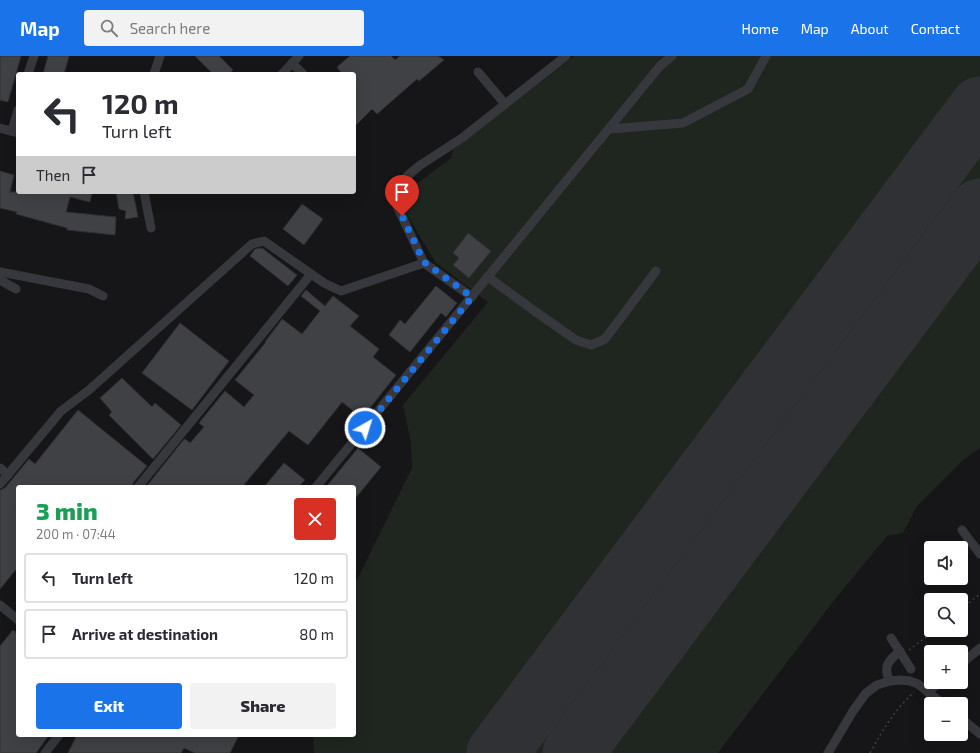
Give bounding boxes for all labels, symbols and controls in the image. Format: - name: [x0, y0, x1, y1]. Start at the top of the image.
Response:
- search box: [84, 10, 364, 46]
- text: Map: [20, 17, 60, 40]
- icon: search: [98, 17, 120, 39]
- text: Search here: [130, 19, 210, 37]
- text: Home: [742, 20, 779, 37]
- text: Map: [801, 20, 829, 37]
- text: About: [851, 20, 889, 37]
- text: Contact: [911, 20, 960, 37]
- text: 120 m: [102, 86, 179, 120]
- icon: left: [36, 88, 88, 140]
- text: Turn left: [102, 120, 172, 142]
- icon: arrive: [78, 164, 100, 186]
- text: Then: [36, 166, 70, 184]
- pin: [385, 175, 419, 216]
- icon: arrive: [391, 181, 413, 203]
- position arrow: [344, 407, 386, 449]
- text: 3 min: [36, 496, 98, 525]
- button: close: [294, 498, 336, 540]
- text: 200 m · 07:44: [36, 526, 116, 542]
- map controls: [924, 541, 968, 741]
- button: sound: [924, 541, 968, 585]
- icon: left: [38, 567, 60, 589]
- text: Turn left: [72, 569, 133, 587]
- text: 120 m: [294, 569, 334, 587]
- button: search: [924, 593, 968, 637]
- icon: arrive: [38, 623, 60, 645]
- text: Arrive at destination: [72, 625, 218, 643]
- text: 80 m: [299, 625, 334, 643]
- button: +: [924, 645, 968, 689]
- button: Exit: [36, 683, 182, 729]
- button: Share: [190, 683, 336, 729]
- button: −: [924, 697, 968, 741]

